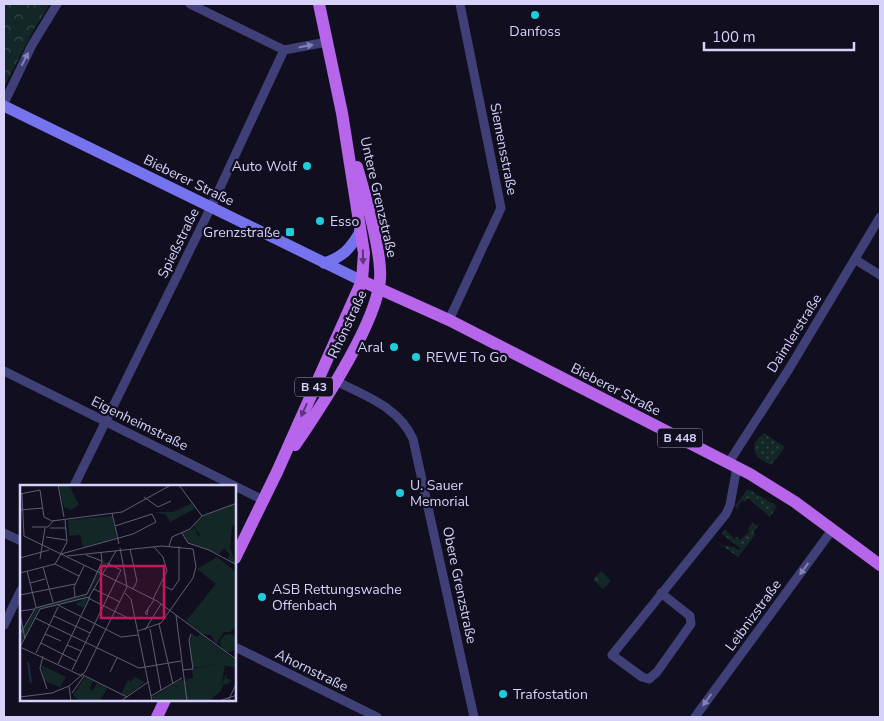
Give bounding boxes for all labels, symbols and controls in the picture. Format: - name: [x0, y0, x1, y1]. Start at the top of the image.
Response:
- marker: Danfoss: [529, 9, 541, 21]
- scale bar: [704, 20, 854, 52]
- place label: Danfoss: [509, 22, 561, 41]
- text: 100 m: [712, 27, 756, 47]
- one-way arrow: [298, 42, 313, 50]
- one-way arrow: [21, 52, 29, 66]
- street label: Siemensstraße: [485, 101, 522, 197]
- street label: Untere Grenzstraße: [355, 135, 402, 259]
- street label: Bieberer Straße: [140, 150, 237, 211]
- place label: Auto Wolf: [232, 157, 297, 176]
- marker: Auto Wolf: [301, 160, 313, 172]
- street label: Spießstraße: [153, 205, 204, 282]
- place label: Esso: [330, 212, 360, 231]
- marker: Esso: [314, 215, 326, 227]
- place label: Grenzstraße: [203, 223, 280, 242]
- marker: Grenzstraße: [284, 226, 296, 238]
- one-way arrow: [359, 249, 367, 265]
- street label: Rhönstraße: [323, 287, 371, 361]
- street label: Daimlerstraße: [763, 290, 826, 376]
- place label: Aral: [357, 338, 385, 357]
- marker: Aral: [388, 341, 400, 353]
- place label: REWE To Go: [426, 348, 508, 367]
- marker: REWE To Go: [410, 351, 422, 363]
- street label: Bieberer Straße: [568, 359, 664, 420]
- road number: B 43: [295, 378, 333, 397]
- street label: Eigenheimstraße: [88, 392, 191, 455]
- one-way arrow: [300, 403, 308, 417]
- road number: B 448: [658, 428, 702, 448]
- place label: U. Sauer Memorial: [410, 476, 470, 511]
- inset map: [20, 485, 236, 701]
- marker: U. Sauer Memorial: [394, 487, 406, 499]
- street label: Obere Grenzstraße: [438, 525, 481, 645]
- one-way arrow: [798, 562, 809, 575]
- street label: Leibnizstraße: [721, 576, 786, 655]
- place label: ASB Rettungswache Offenbach: [272, 580, 402, 615]
- marker: ASB Rettungswache Offenbach: [256, 591, 268, 603]
- street label: Ahornstraße: [272, 645, 351, 696]
- place label: Trafostation: [513, 685, 588, 704]
- marker: Trafostation: [497, 688, 509, 700]
- one-way arrow: [702, 693, 713, 706]

